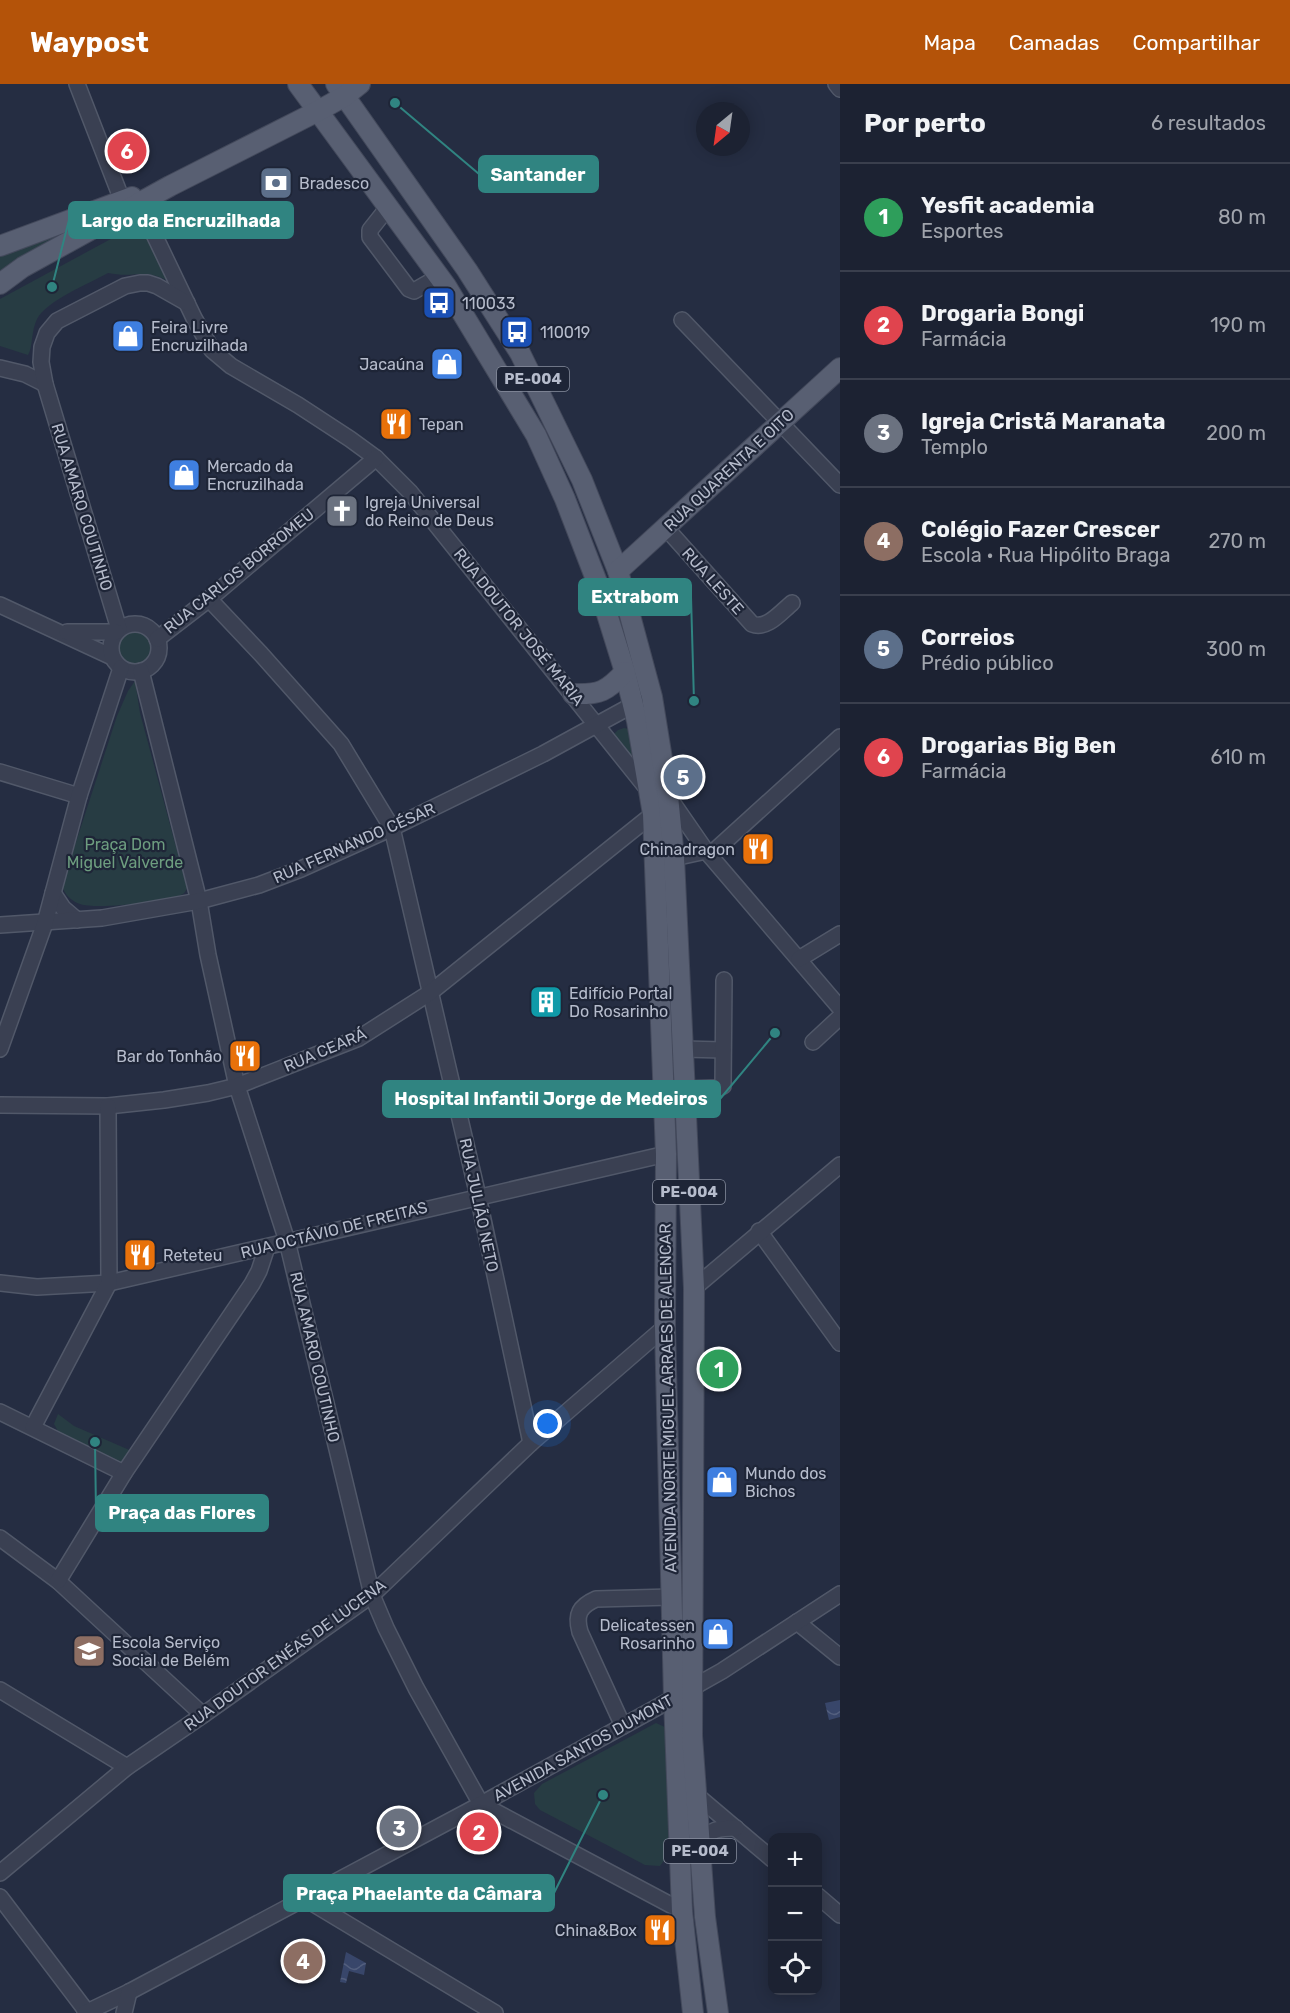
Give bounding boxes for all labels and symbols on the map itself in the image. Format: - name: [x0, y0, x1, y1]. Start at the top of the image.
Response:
- north arrow: [696, 102, 750, 156]
- pin: 6: [108, 128, 146, 174]
- callout: Santander: [479, 156, 598, 192]
- text: Santander: [491, 164, 585, 186]
- bank icon: Bradesco: [258, 165, 294, 201]
- place label: Bradesco: [299, 174, 369, 193]
- callout: Largo da Encruzilhada: [69, 202, 293, 238]
- text: Largo da Encruzilhada: [81, 210, 281, 232]
- bus stop icon: 110033: [421, 285, 457, 321]
- place label: 110033: [462, 294, 515, 313]
- bus stop icon: 110019: [499, 314, 535, 350]
- shop icon: Feira Livre Encruzilhada: [110, 318, 146, 354]
- place label: Feira Livre Encruzilhada: [151, 318, 248, 355]
- place label: 110019: [540, 323, 590, 342]
- shop icon: Jacaúna: [429, 346, 465, 382]
- place label: Jacaúna: [359, 355, 424, 374]
- road number: PE-004: [497, 367, 569, 391]
- street label: RUA QUARENTA E OITO: [660, 405, 798, 535]
- restaurant icon: Tepan: [378, 406, 414, 442]
- place label: Tepan: [419, 415, 464, 434]
- street label: RUA AMARO COUTINHO: [47, 421, 117, 593]
- shop icon: Mercado da Encruzilhada: [166, 457, 202, 493]
- place label: Mercado da Encruzilhada: [207, 457, 304, 494]
- church icon: Igreja Universal do Reino de Deus: [324, 493, 360, 529]
- place label: Igreja Universal do Reino de Deus: [365, 493, 494, 530]
- street label: RUA CARLOS BORROMEU: [160, 504, 318, 638]
- street label: RUA LESTE: [678, 544, 748, 618]
- street label: RUA DOUTOR JOSÉ MARIA: [450, 545, 588, 710]
- callout: Extrabom: [579, 579, 691, 615]
- text: Extrabom: [591, 586, 679, 608]
- pin: 5: [664, 754, 702, 800]
- street label: RUA FERNANDO CÉSAR: [270, 799, 438, 887]
- restaurant icon: Chinadragon: [740, 831, 776, 867]
- park label: Praça Dom Miguel Valverde: [67, 835, 183, 872]
- place label: Chinadragon: [639, 840, 735, 859]
- building icon: Edifício Portal Do Rosarinho: [528, 984, 564, 1020]
- place label: Edifício Portal Do Rosarinho: [569, 984, 672, 1021]
- street label: RUA CEARÁ: [281, 1024, 369, 1076]
- restaurant icon: Bar do Tonhão: [227, 1038, 263, 1074]
- place label: Bar do Tonhão: [116, 1047, 222, 1066]
- callout: Hospital Infantil Jorge de Medeiros: [383, 1081, 720, 1117]
- text: Hospital Infantil Jorge de Medeiros: [394, 1088, 708, 1110]
- street label: RUA JULIÃO NETO: [456, 1136, 502, 1274]
- road number: PE-004: [653, 1180, 725, 1204]
- street label: RUA OCTÁVIO DE FREITAS: [239, 1198, 429, 1262]
- street label: AVENIDA NORTE MIGUEL ARRAES DE ALENCAR: [655, 1223, 681, 1573]
- restaurant icon: Reteteu: [122, 1237, 158, 1273]
- place label: Reteteu: [163, 1246, 222, 1265]
- street label: RUA AMARO COUTINHO: [286, 1270, 344, 1444]
- pin: 1: [700, 1346, 738, 1392]
- your location: [533, 1409, 562, 1438]
- shop icon: Mundo dos Bichos: [704, 1464, 740, 1500]
- place label: Mundo dos Bichos: [745, 1464, 827, 1501]
- callout: Praça das Flores: [96, 1495, 268, 1531]
- text: Praça das Flores: [108, 1502, 256, 1524]
- street label: RUA DOUTOR ENÉAS DE LUCENA: [180, 1575, 390, 1735]
- place label: Delicatessen Rosarinho: [599, 1616, 695, 1653]
- shop icon: Delicatessen Rosarinho: [700, 1616, 736, 1652]
- school or university icon: Escola Serviço Social de Belém: [71, 1633, 107, 1669]
- place label: Escola Serviço Social de Belém: [112, 1633, 230, 1670]
- street label: AVENIDA SANTOS DUMONT: [490, 1691, 676, 1805]
- pin: 3: [380, 1806, 418, 1850]
- pin: 2: [460, 1810, 498, 1854]
- road number: PE-004: [664, 1839, 736, 1863]
- callout: Praça Phaelante da Câmara: [284, 1875, 554, 1911]
- text: Praça Phaelante da Câmara: [296, 1883, 542, 1905]
- restaurant icon: China&Box: [642, 1912, 678, 1948]
- place label: China&Box: [555, 1921, 637, 1940]
- pin: 4: [284, 1938, 322, 1984]

